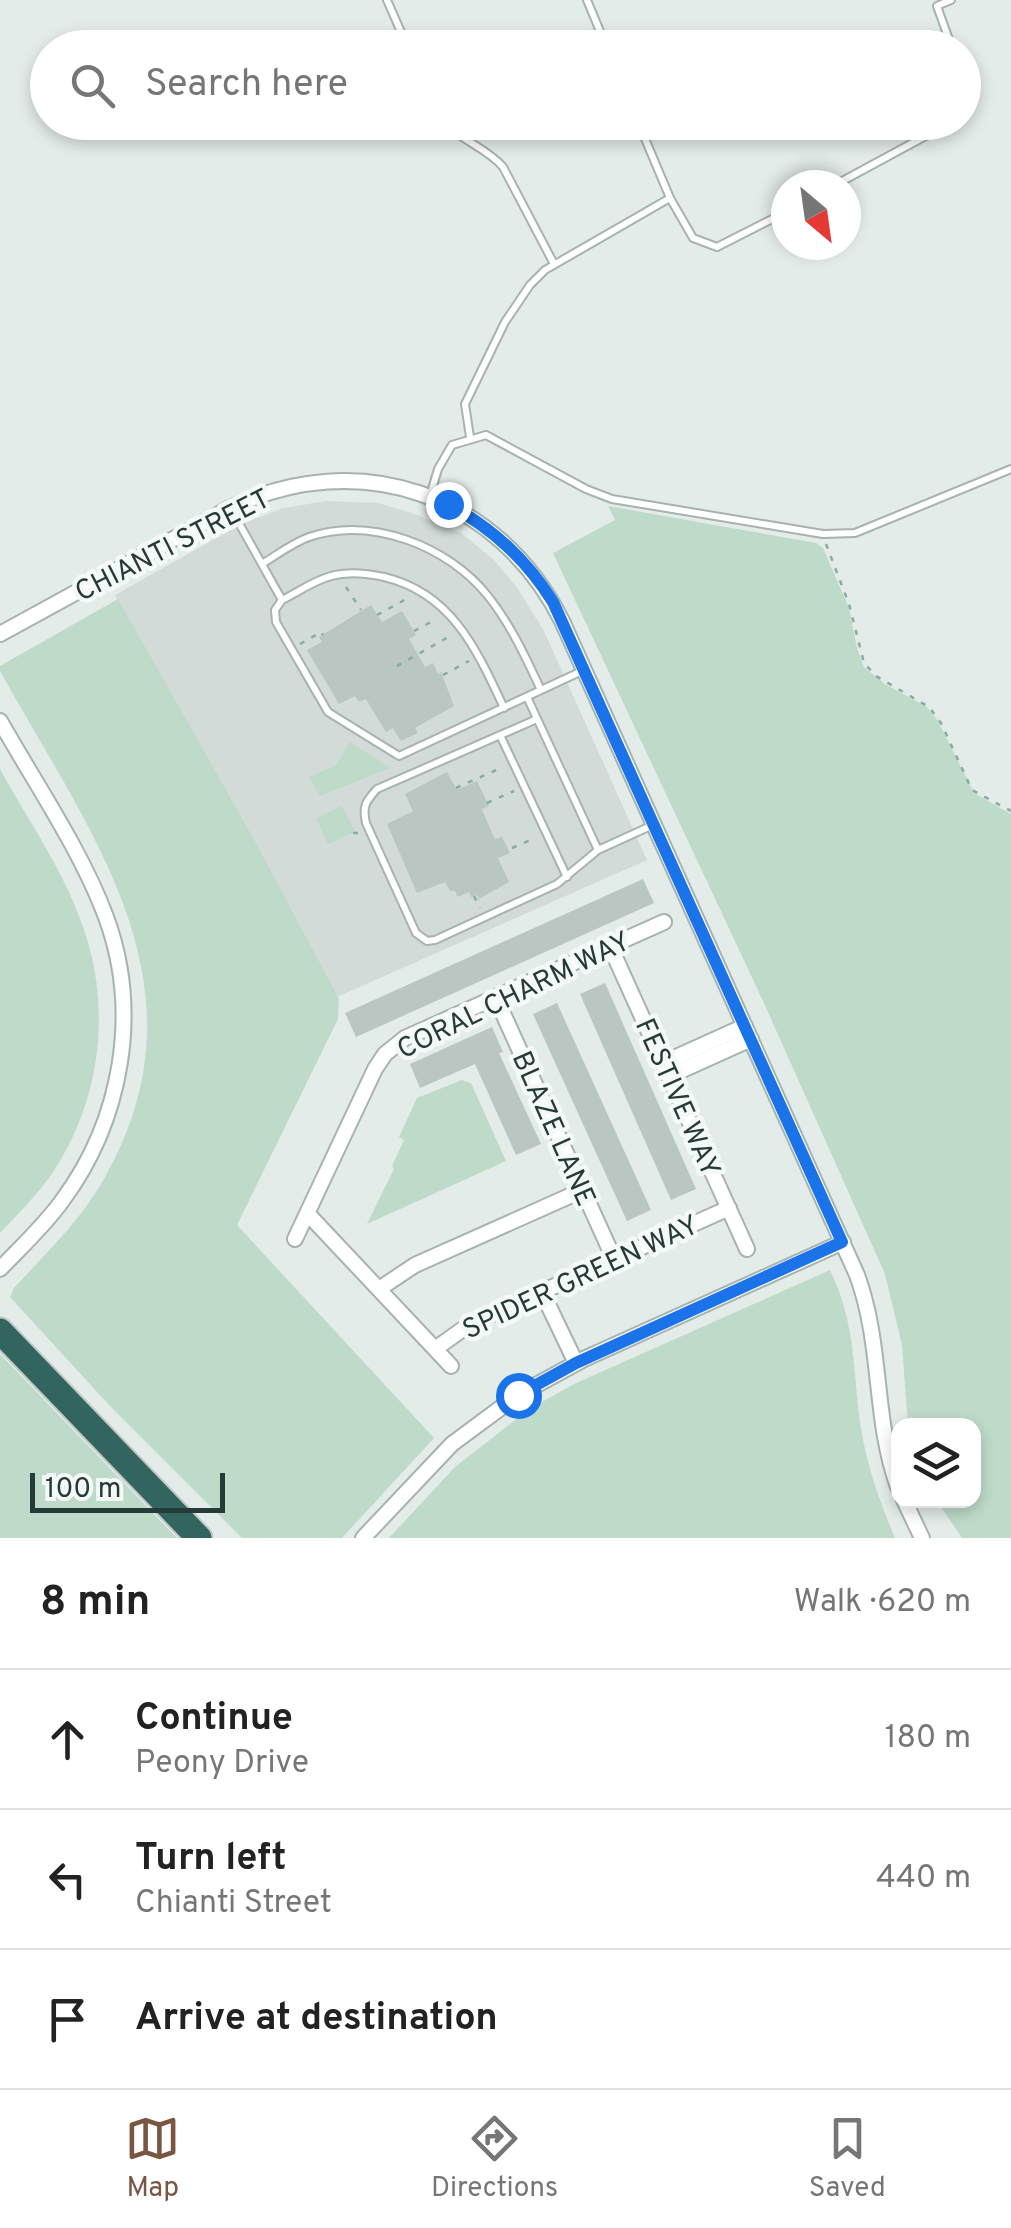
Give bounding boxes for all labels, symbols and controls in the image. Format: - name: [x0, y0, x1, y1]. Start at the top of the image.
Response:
- search box: [30, 30, 981, 140]
- icon: search: [65, 58, 120, 113]
- text: Search here: [145, 61, 348, 110]
- north arrow: [771, 170, 861, 260]
- street label: CHIANTI STREET: [70, 482, 277, 611]
- route end: [426, 482, 472, 528]
- street label: CORAL CHARM WAY: [392, 925, 637, 1069]
- street label: FESTIVE WAY: [625, 1013, 727, 1183]
- street label: BLAZE LANE: [502, 1046, 602, 1212]
- street label: SPIDER GREEN WAY: [457, 1208, 705, 1349]
- route start: [496, 1373, 542, 1419]
- map controls: [891, 1418, 981, 1508]
- button: layers: [891, 1418, 981, 1508]
- scale bar: [30, 1468, 225, 1512]
- text: 100 m: [45, 1472, 121, 1508]
- text: 8 min: [40, 1577, 150, 1630]
- text: Walk · 620 m: [794, 1583, 971, 1623]
- text: Continue: [135, 1695, 293, 1744]
- icon: ahead: [40, 1712, 95, 1767]
- text: 180 m: [885, 1719, 971, 1759]
- text: Peony Drive: [135, 1744, 309, 1784]
- text: Turn left: [135, 1835, 287, 1884]
- icon: left: [40, 1852, 95, 1907]
- text: 440 m: [876, 1859, 971, 1899]
- text: Chianti Street: [135, 1884, 332, 1924]
- icon: arrive: [40, 1992, 95, 2047]
- text: Arrive at destination: [135, 1995, 498, 2044]
- tab: Map: [125, 2111, 180, 2207]
- tab: Directions: [431, 2111, 558, 2207]
- tab: Saved: [809, 2111, 886, 2207]

